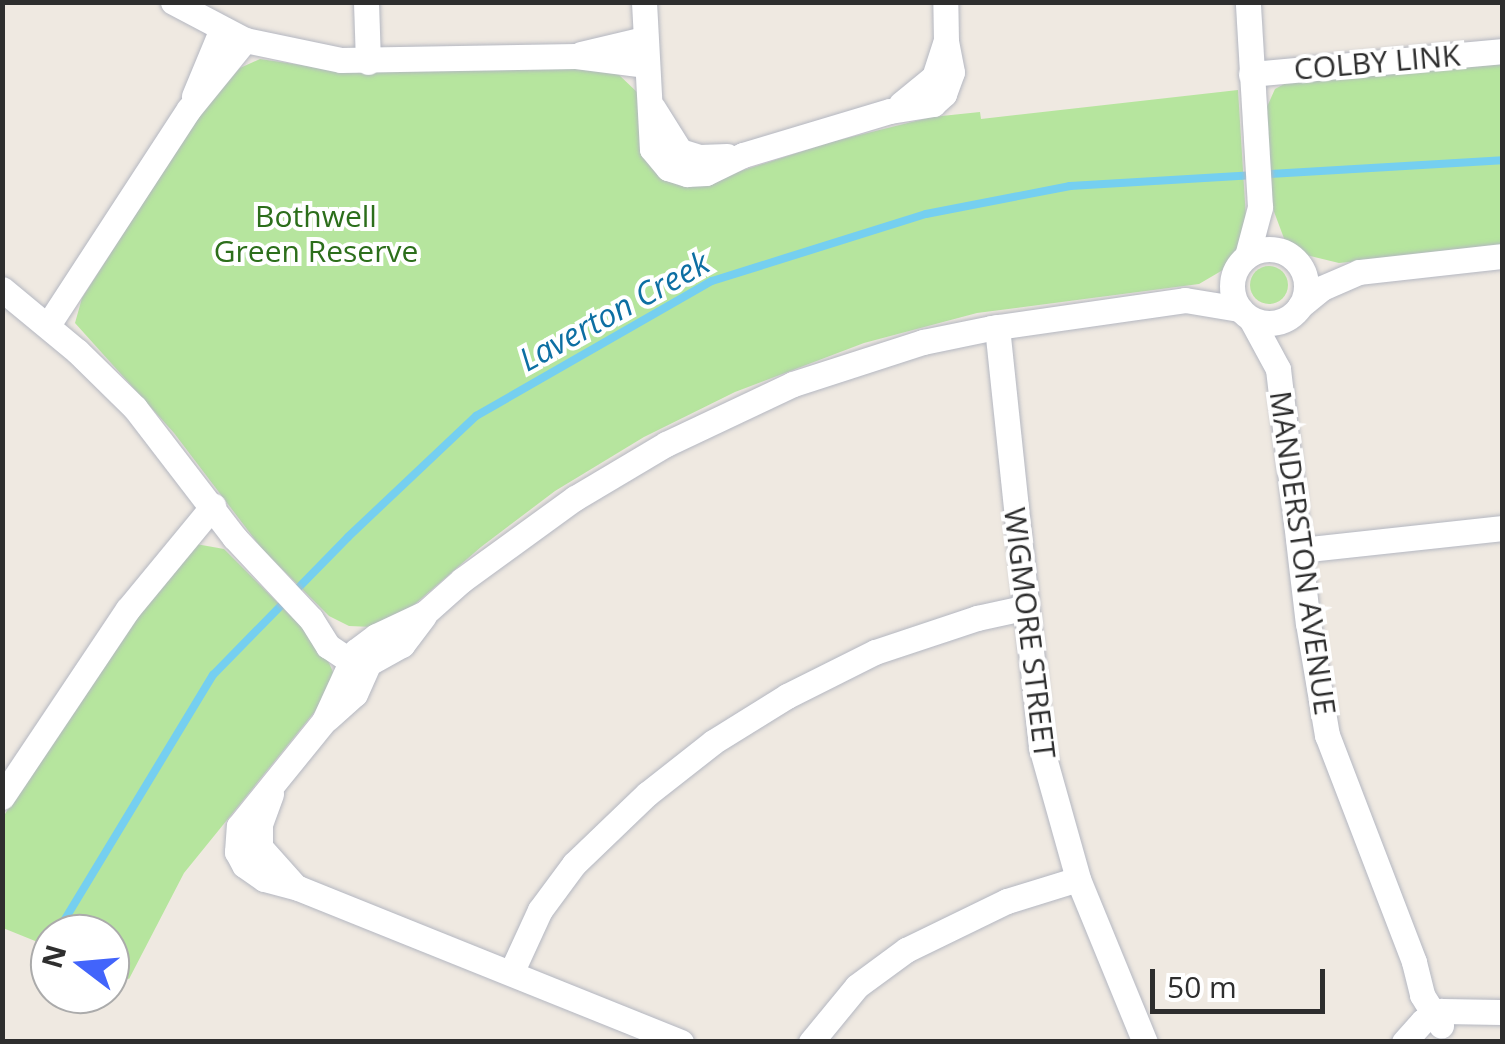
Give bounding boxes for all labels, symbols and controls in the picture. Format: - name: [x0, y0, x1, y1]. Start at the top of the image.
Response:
- street label: COLBY LINK: [1292, 37, 1462, 87]
- park label: Bothwell Green Reserve: [214, 198, 418, 268]
- water label: Laverton Creek: [512, 243, 716, 379]
- street label: MANDERSTON AVENUE: [1262, 389, 1344, 717]
- street label: WIGMORE STREET: [997, 505, 1063, 761]
- north arrow: [30, 914, 130, 1014]
- text: N: [32, 940, 74, 972]
- scale bar: [1155, 949, 1330, 1011]
- text: 50 m: [1167, 966, 1237, 1007]

